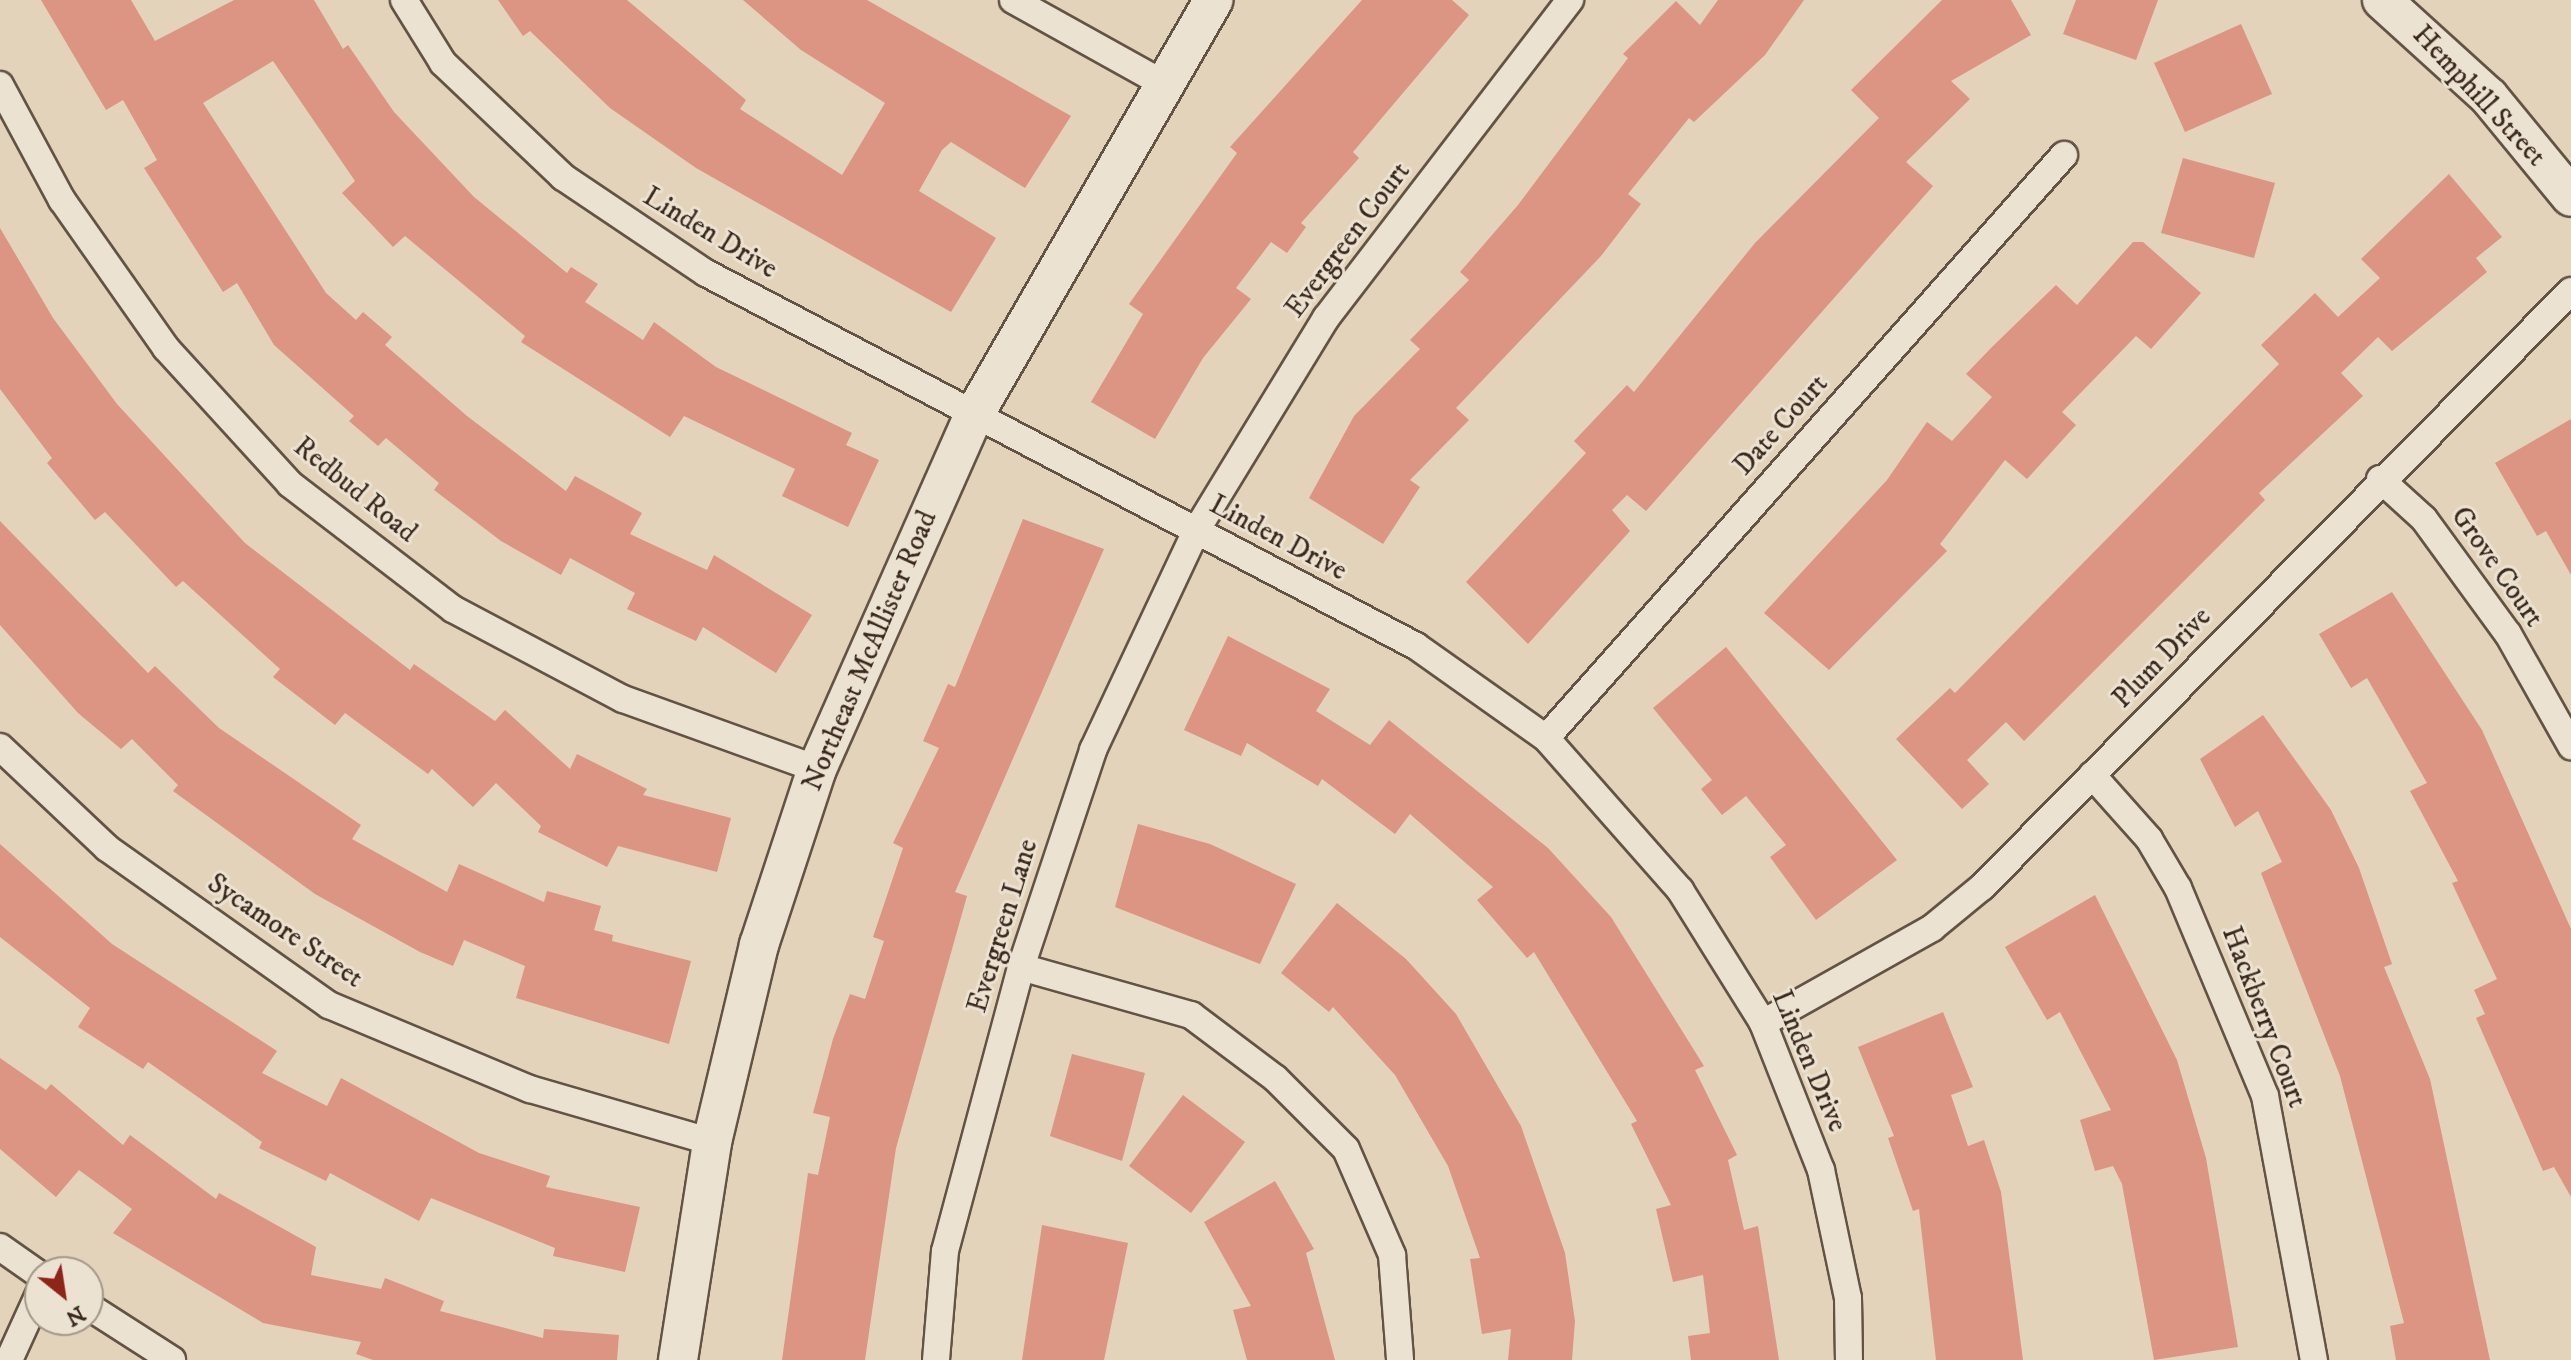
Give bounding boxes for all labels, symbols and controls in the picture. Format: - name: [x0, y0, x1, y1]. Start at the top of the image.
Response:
- street label: Hemphill Street: [2405, 19, 2553, 173]
- street label: Evergreen Court: [1278, 155, 1418, 325]
- street label: Linden Drive: [637, 180, 783, 286]
- street label: Date Court: [1727, 368, 1835, 482]
- street label: Redbud Road: [287, 430, 423, 550]
- street label: Linden Drive: [1204, 488, 1352, 588]
- street label: Grove Court: [2443, 501, 2551, 633]
- street label: Northeast McAllister Road: [796, 506, 944, 796]
- street label: Plum Drive: [2106, 601, 2218, 715]
- street label: Evergreen Lane: [961, 835, 1045, 1017]
- street label: Sycamore Street: [201, 867, 369, 995]
- street label: Hackberry Court: [2214, 922, 2314, 1112]
- street label: Linden Drive: [1764, 985, 1854, 1137]
- north arrow: [24, 1256, 104, 1336]
- text: N: [61, 1299, 90, 1332]

